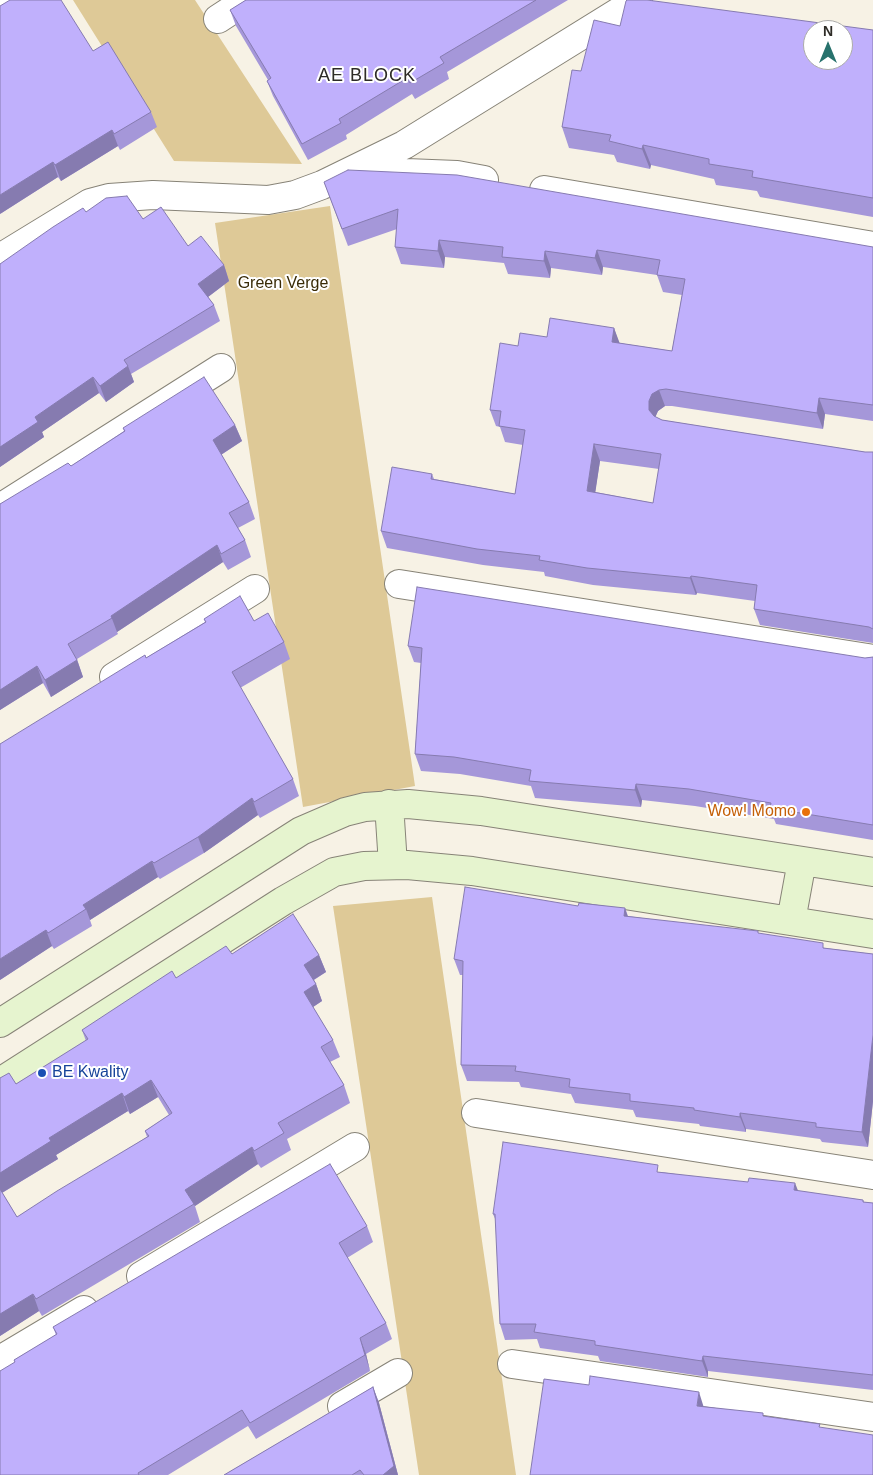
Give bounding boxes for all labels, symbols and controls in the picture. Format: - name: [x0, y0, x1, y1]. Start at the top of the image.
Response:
- north arrow: [803, 20, 853, 70]
- text: N: [823, 23, 833, 39]
- district label: AE BLOCK: [317, 65, 417, 87]
- park label: Green Verge: [238, 274, 328, 294]
- place label: Wow! Momo: [707, 802, 796, 822]
- marker: Wow! Momo: [800, 806, 812, 818]
- place label: BE Kwality: [52, 1063, 128, 1083]
- marker: BE Kwality: [36, 1067, 48, 1079]

